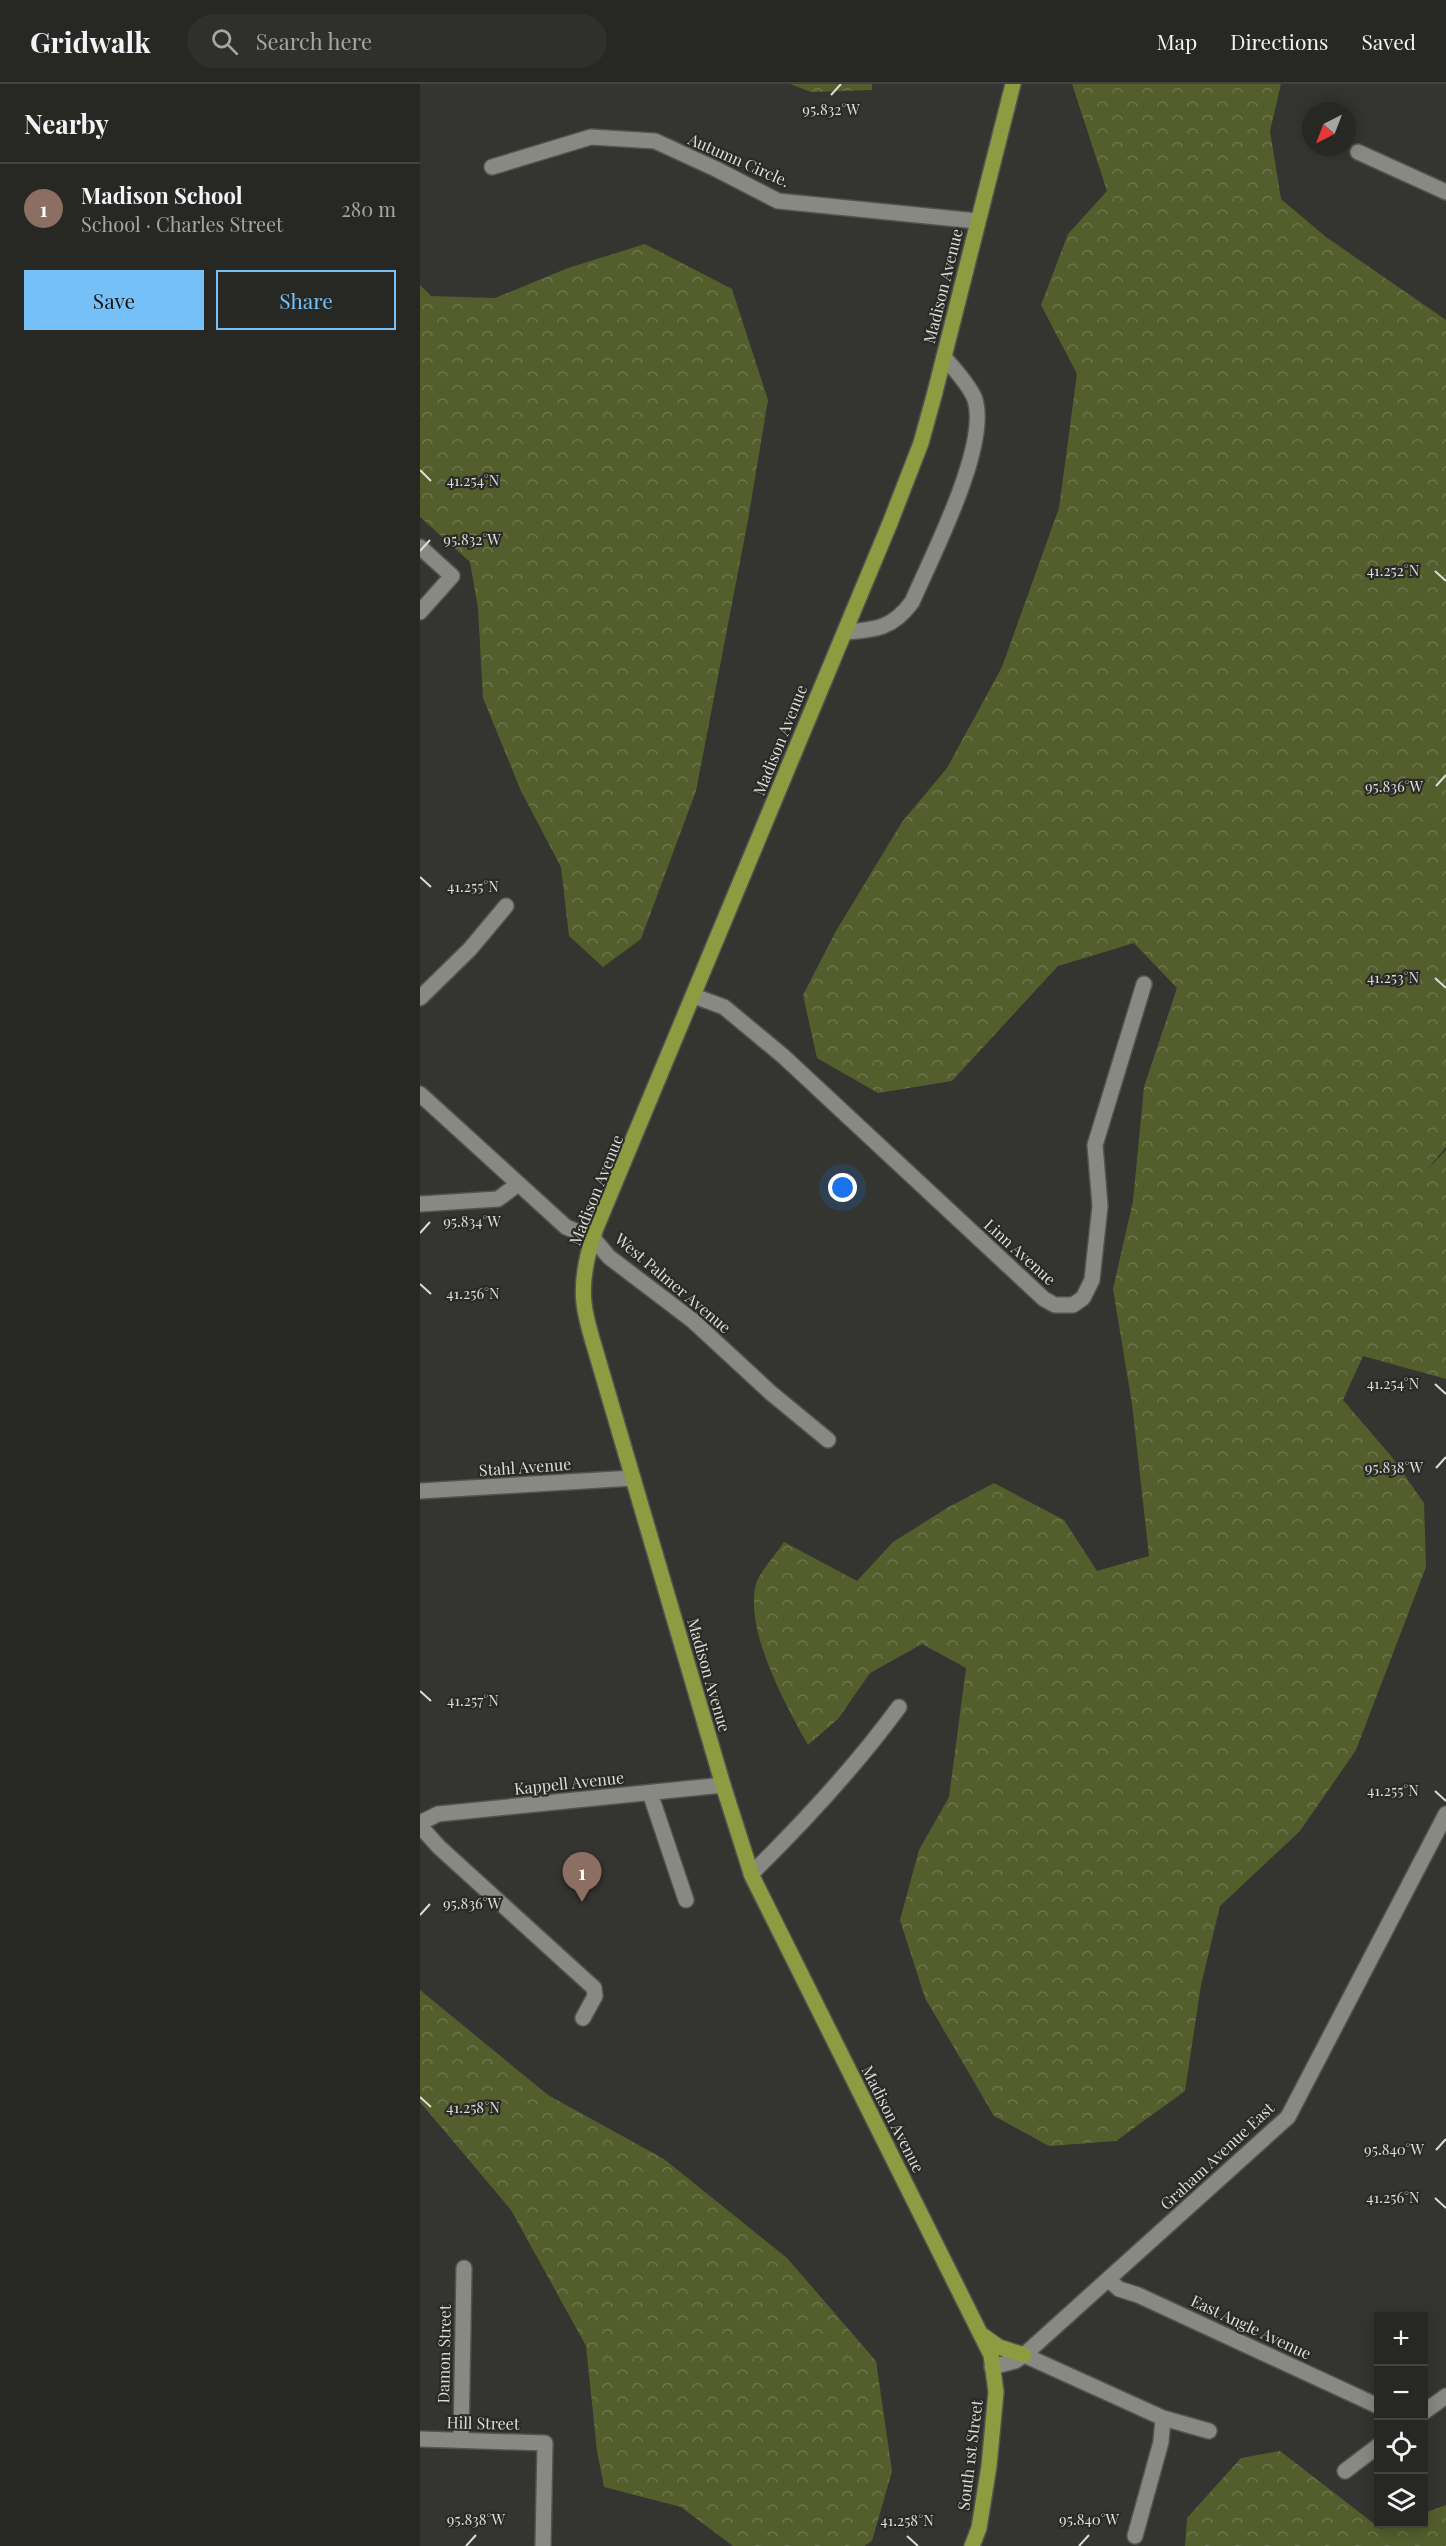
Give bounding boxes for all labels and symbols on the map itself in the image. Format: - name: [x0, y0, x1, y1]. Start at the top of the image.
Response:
- text: 95.832°W: [802, 99, 860, 119]
- north arrow: [1302, 102, 1356, 156]
- street label: Autumn Circle.: [684, 127, 793, 191]
- street label: Madison Avenue: [918, 226, 967, 345]
- text: 41.254°N: [447, 470, 500, 490]
- text: 95.832°W: [443, 529, 501, 549]
- text: 41.252°N: [1367, 560, 1420, 580]
- street label: Madison Avenue: [748, 681, 811, 798]
- text: 95.836°W: [1365, 776, 1424, 796]
- text: 41.255°N: [447, 876, 499, 896]
- text: 41.253°N: [1367, 967, 1419, 987]
- street label: Madison Avenue: [564, 1131, 627, 1248]
- your location: [828, 1173, 857, 1202]
- text: 95.834°W: [443, 1211, 501, 1231]
- street label: Linn Avenue: [980, 1214, 1061, 1289]
- street label: West Palmer Avenue: [610, 1227, 736, 1337]
- text: 41.256°N: [446, 1283, 500, 1303]
- text: 41.254°N: [1367, 1373, 1420, 1393]
- street label: Stahl Avenue: [478, 1453, 572, 1480]
- text: 95.838°W: [1365, 1457, 1424, 1477]
- street label: Madison Avenue: [683, 1615, 736, 1734]
- text: 41.257°N: [447, 1690, 499, 1710]
- street label: Kappell Avenue: [513, 1766, 625, 1799]
- text: 41.255°N: [1367, 1780, 1419, 1800]
- pin: 1: [562, 1852, 602, 1902]
- text: 95.836°W: [443, 1893, 502, 1913]
- street label: Madison Avenue: [857, 2062, 929, 2176]
- text: 41.258°N: [446, 2097, 500, 2117]
- street label: Graham Avenue East: [1155, 2097, 1278, 2214]
- text: 95.840°W: [1364, 2139, 1424, 2159]
- text: 41.256°N: [1366, 2187, 1420, 2207]
- street label: East Angle Avenue: [1188, 2289, 1315, 2364]
- street label: Damon Street: [432, 2304, 455, 2404]
- street label: South 1st Street: [952, 2398, 987, 2511]
- street label: Hill Street: [446, 2411, 520, 2434]
- text: 95.838°W: [447, 2509, 506, 2529]
- text: 95.840°W: [1059, 2509, 1119, 2529]
- text: 41.258°N: [880, 2510, 934, 2530]

